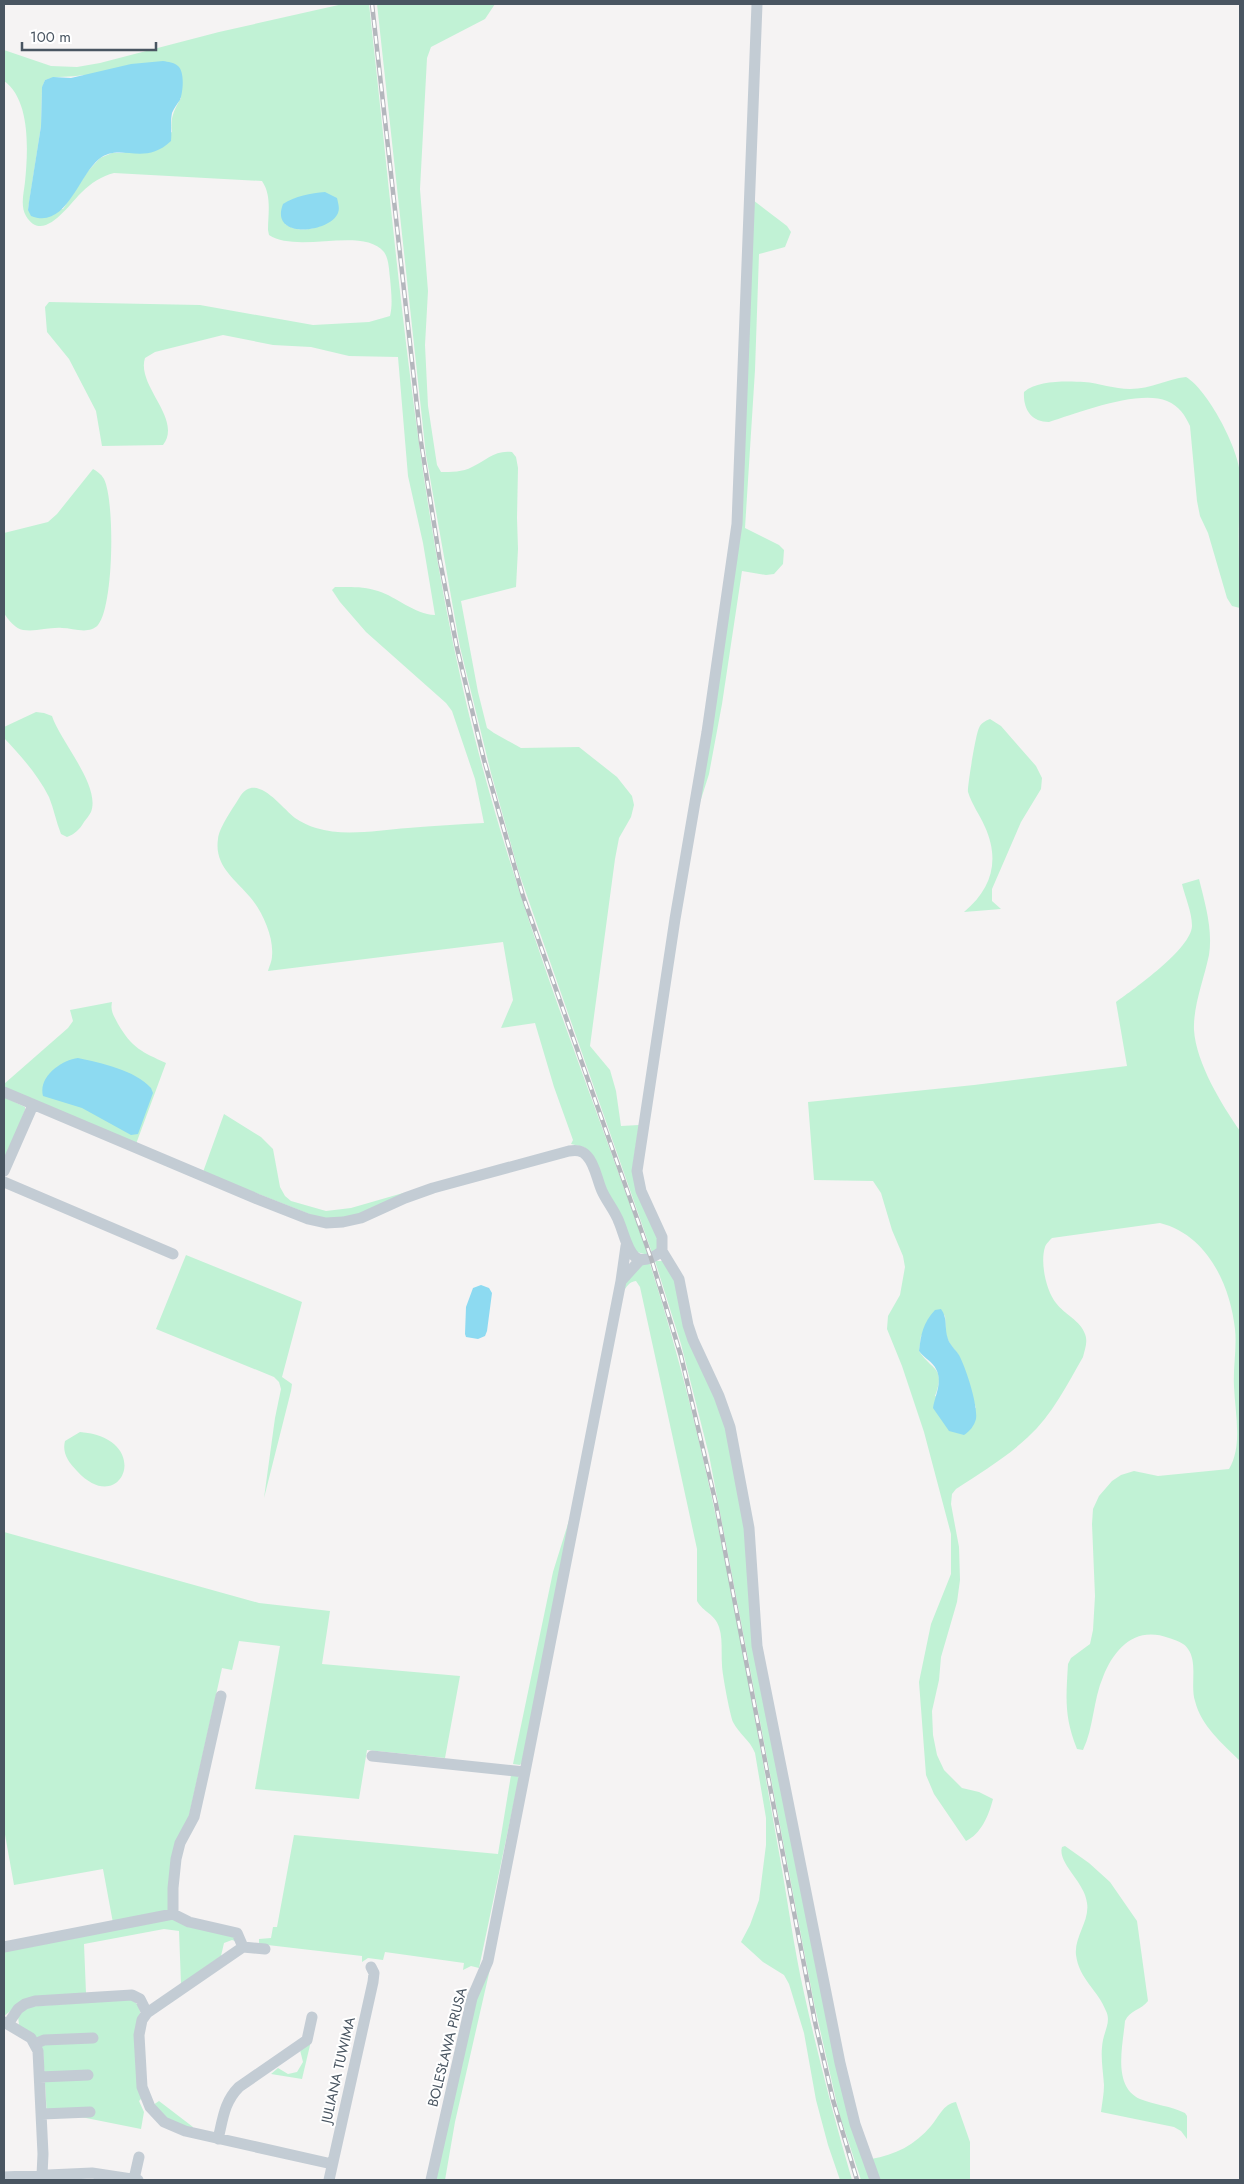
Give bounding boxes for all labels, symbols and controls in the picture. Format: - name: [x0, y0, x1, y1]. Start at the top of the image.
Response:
- scale bar: [22, 20, 156, 52]
- text: 100 m: [30, 26, 71, 48]
- street label: BOLESŁAWA PRUSA: [423, 1985, 472, 2109]
- street label: JULIANA TUWIMA: [316, 2014, 360, 2127]

